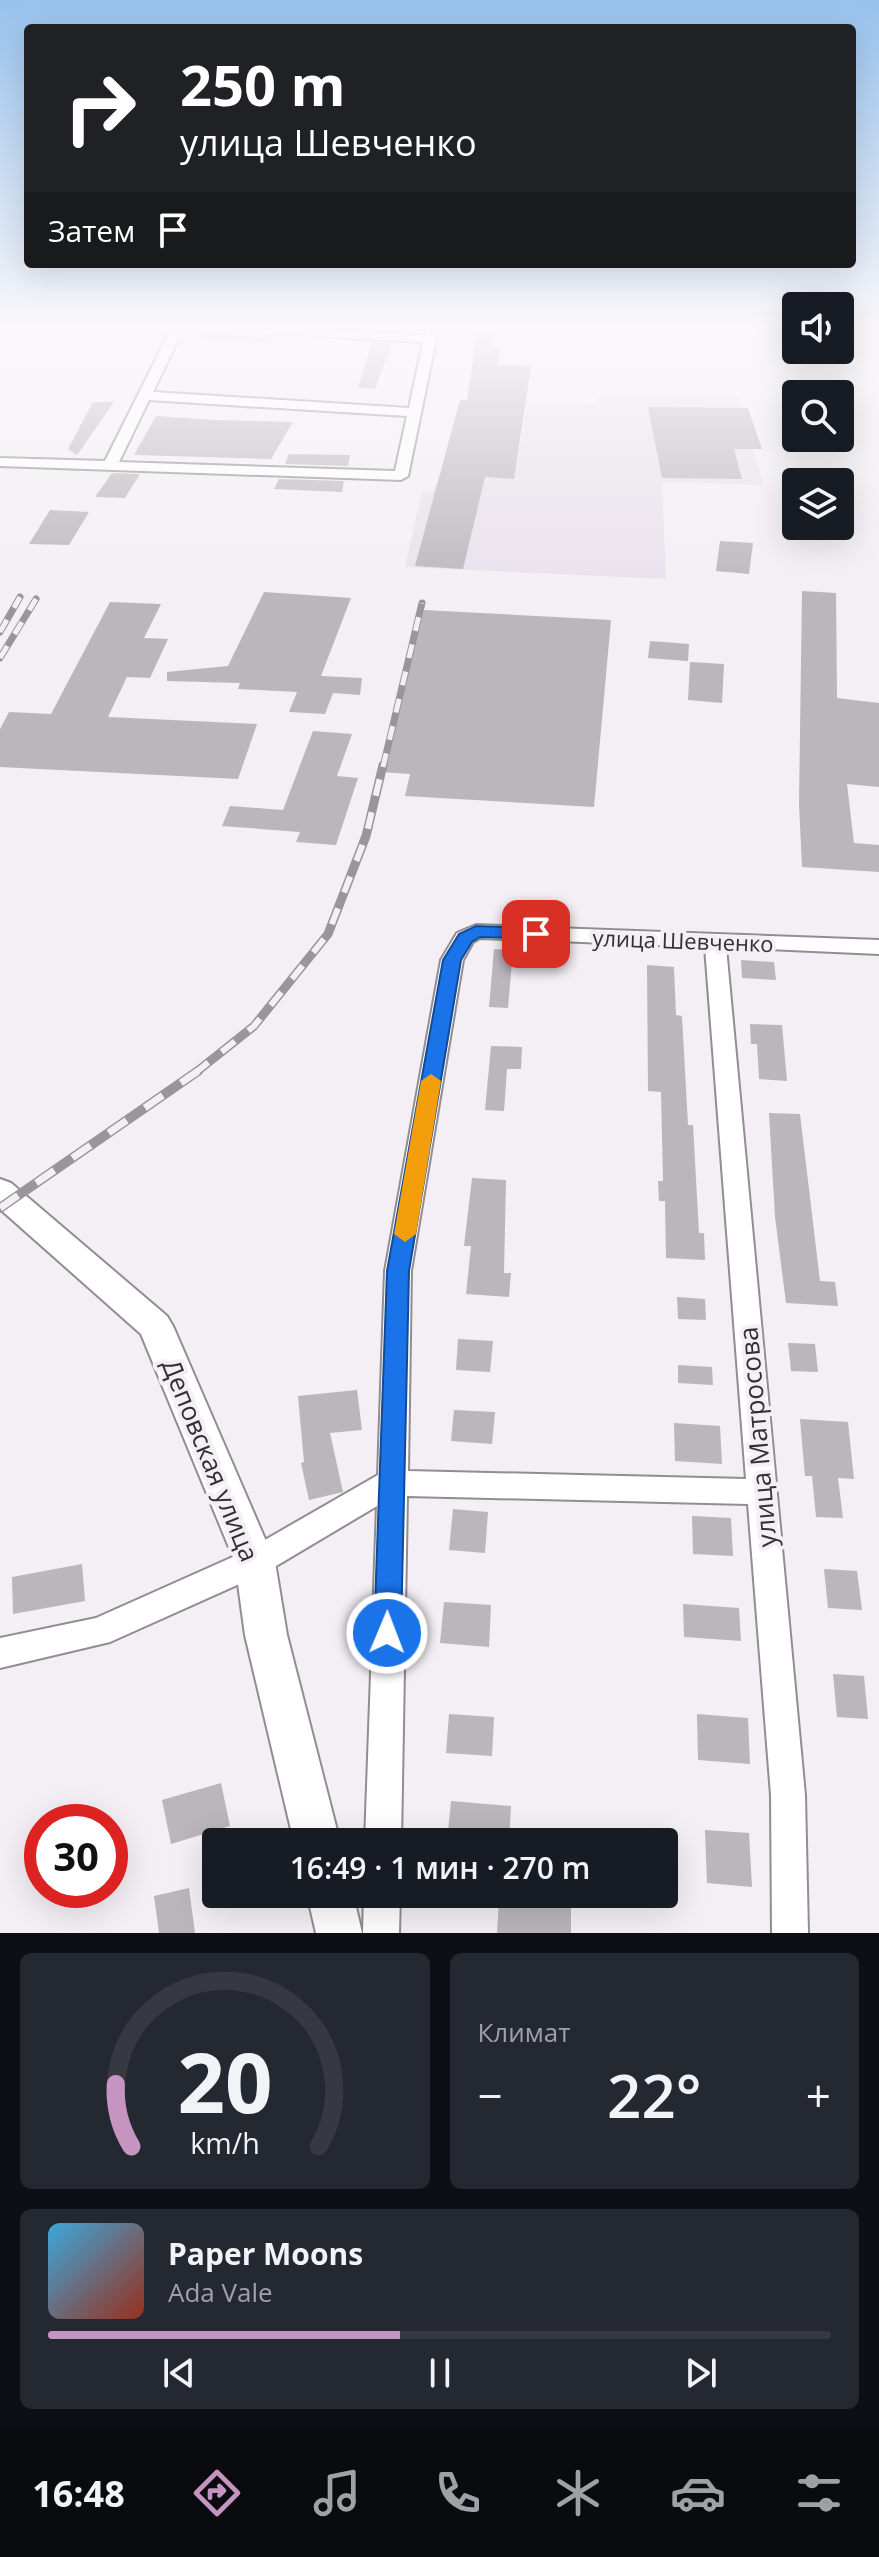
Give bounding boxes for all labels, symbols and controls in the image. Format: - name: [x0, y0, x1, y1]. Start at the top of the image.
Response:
- text: 250 m: [180, 46, 346, 122]
- icon: right: [48, 56, 152, 160]
- text: улица Шевченко: [180, 118, 477, 167]
- icon: arrive: [151, 208, 195, 252]
- text: Затем: [48, 210, 135, 251]
- map controls: [782, 292, 854, 540]
- button: sound: [782, 292, 854, 364]
- button: search: [782, 380, 854, 452]
- button: layers: [782, 468, 854, 540]
- pin: [502, 900, 570, 968]
- icon: arrive: [514, 912, 558, 956]
- street label: улица Шевченко: [592, 922, 774, 958]
- street label: улица Матросова: [729, 1325, 785, 1549]
- street label: Деповская улица: [154, 1353, 268, 1567]
- position arrow: [345, 1591, 429, 1675]
- speed limit sign: 30: [24, 1804, 128, 1908]
- text: 16:49 · 1 мин · 270 m: [290, 1847, 590, 1888]
- text: Климат: [478, 2014, 571, 2050]
- text: 20: [177, 2024, 272, 2137]
- text: 22°: [607, 2054, 701, 2136]
- text: −: [478, 2065, 503, 2125]
- text: +: [806, 2065, 831, 2125]
- text: km/h: [190, 2123, 259, 2162]
- text: Paper Moons: [168, 2233, 363, 2274]
- text: Ada Vale: [168, 2274, 273, 2310]
- icon: previous: [157, 2351, 201, 2395]
- icon: pause: [418, 2351, 462, 2395]
- icon: next: [679, 2351, 723, 2395]
- icon: directions: [189, 2465, 245, 2521]
- icon: music: [309, 2465, 365, 2521]
- icon: phone: [430, 2465, 486, 2521]
- icon: climate: [550, 2465, 606, 2521]
- icon: car: [670, 2465, 726, 2521]
- icon: filters: [791, 2465, 847, 2521]
- text: 16:48: [32, 2469, 125, 2518]

